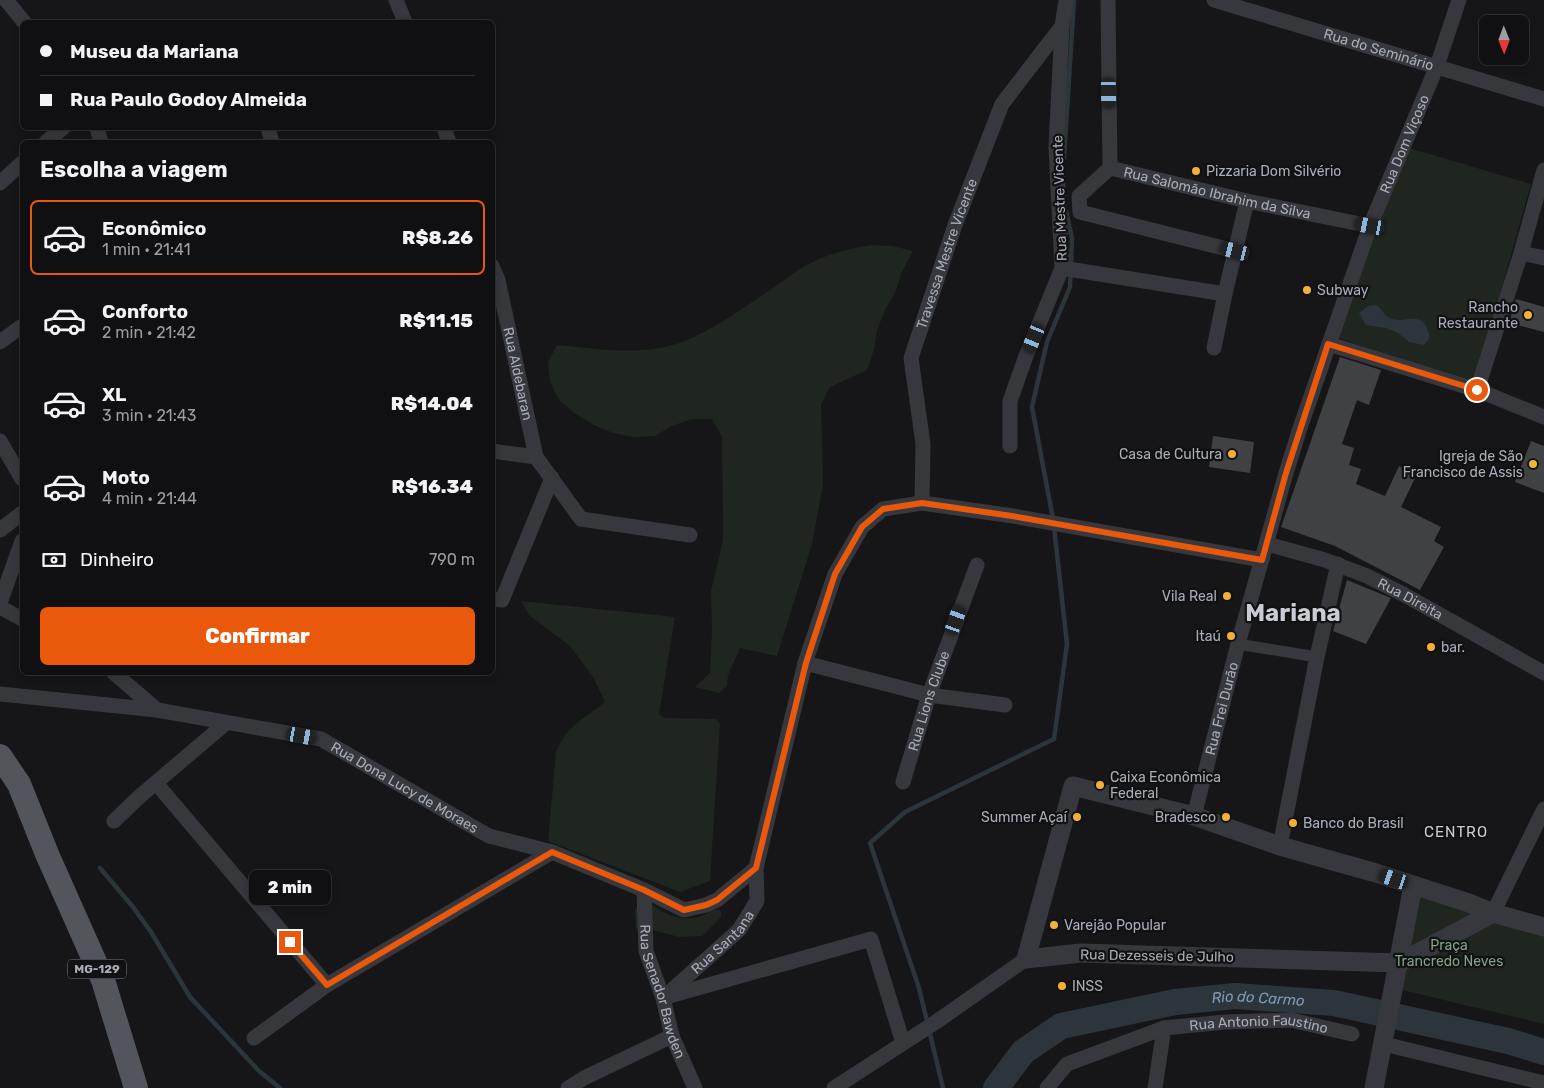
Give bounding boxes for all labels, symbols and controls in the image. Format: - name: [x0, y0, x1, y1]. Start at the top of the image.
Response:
- north arrow: [1479, 15, 1529, 65]
- map controls: [1479, 15, 1529, 65]
- street label: Rua do Seminário: [1322, 25, 1436, 74]
- text: Museu da Mariana: [70, 40, 239, 63]
- car: [1101, 78, 1116, 108]
- text: Rua Paulo Godoy Almeida: [70, 88, 307, 111]
- street label: Rua Dom Viçoso: [1376, 92, 1433, 196]
- street label: Rua Mestre Vicente: [1049, 135, 1071, 261]
- text: Escolha a viagem: [40, 156, 228, 183]
- street label: Rua Salomão Ibrahim da Silva: [1122, 163, 1312, 222]
- place label: Pizzaria Dom Silvério: [1206, 163, 1341, 180]
- marker: Pizzaria Dom Silvério: [1190, 165, 1202, 177]
- street label: Travessa Mestre Vicente: [913, 176, 981, 331]
- icon: car: [42, 215, 87, 260]
- car: [1353, 216, 1386, 236]
- text: Econômico: [102, 217, 206, 240]
- text: R$8.26: [402, 226, 473, 249]
- text: 1 min · 21:41: [102, 240, 190, 259]
- car: [1218, 240, 1251, 262]
- place label: Subway: [1317, 282, 1369, 299]
- marker: Subway: [1301, 284, 1313, 296]
- icon: car: [42, 298, 87, 343]
- place label: Rancho Restaurante: [1438, 299, 1518, 332]
- text: Conforto: [102, 300, 188, 323]
- text: R$11.15: [399, 309, 473, 332]
- marker: Rancho Restaurante: [1522, 309, 1534, 321]
- car: [1021, 321, 1046, 355]
- text: 2 min · 21:42: [102, 323, 196, 342]
- street label: Rua Aldebaran: [500, 325, 536, 422]
- route start: [1466, 379, 1488, 401]
- icon: car: [42, 381, 87, 426]
- text: XL: [102, 383, 126, 406]
- text: R$14.04: [391, 392, 473, 415]
- text: 3 min · 21:43: [102, 406, 196, 425]
- place label: Casa de Cultura: [1119, 446, 1222, 463]
- marker: Casa de Cultura: [1226, 448, 1238, 460]
- place label: Igreja de São Francisco de Assis: [1403, 448, 1523, 481]
- marker: Igreja de São Francisco de Assis: [1527, 458, 1539, 470]
- icon: car: [42, 464, 87, 509]
- text: Moto: [102, 466, 150, 489]
- text: R$16.34: [392, 475, 473, 498]
- text: 4 min · 21:44: [102, 489, 197, 508]
- icon: cash: [40, 546, 68, 574]
- text: Dinheiro: [80, 548, 154, 571]
- text: 790 m: [429, 550, 475, 569]
- street label: Rua Direita: [1375, 574, 1446, 623]
- place label: Vila Real: [1162, 588, 1217, 605]
- marker: Vila Real: [1221, 590, 1233, 602]
- district label: Mariana: [1245, 599, 1341, 627]
- car: [943, 603, 968, 637]
- button: Confirmar: [40, 607, 475, 665]
- place label: Itaú: [1196, 628, 1221, 645]
- marker: Itaú: [1225, 630, 1237, 642]
- place label: bar.: [1441, 639, 1465, 656]
- marker: bar.: [1425, 641, 1437, 653]
- street label: Rua Lions Clube: [904, 648, 953, 753]
- street label: Rua Frei Durão: [1201, 660, 1242, 757]
- car: [285, 726, 318, 746]
- street label: Rua Dona Lucy de Moraes: [328, 738, 481, 837]
- place label: Caixa Econômica Federal: [1110, 769, 1221, 802]
- marker: Caixa Econômica Federal: [1094, 779, 1106, 791]
- place label: Summer Açaí: [981, 809, 1068, 826]
- place label: Bradesco: [1155, 809, 1216, 826]
- marker: Summer Açaí: [1071, 811, 1083, 823]
- marker: Bradesco: [1220, 811, 1232, 823]
- place label: Banco do Brasil: [1303, 815, 1404, 832]
- marker: Banco do Brasil: [1287, 817, 1299, 829]
- district label: CENTRO: [1424, 823, 1488, 841]
- car: [1377, 867, 1410, 891]
- callout: 2 min: [249, 870, 331, 904]
- text: 2 min: [268, 878, 312, 897]
- street label: Rua Santana: [687, 907, 758, 977]
- place label: Varejão Popular: [1064, 917, 1167, 934]
- marker: Varejão Popular: [1048, 919, 1060, 931]
- street label: Rua Senador Bawden: [637, 924, 689, 1061]
- route end: [279, 931, 301, 953]
- park label: Praça Trancredo Neves: [1395, 937, 1503, 970]
- street label: Rua Dezesseis de Julho: [1080, 946, 1234, 966]
- road number: MG-129: [68, 960, 126, 979]
- place label: INSS: [1072, 978, 1103, 995]
- marker: INSS: [1056, 980, 1068, 992]
- water label: Rio do Carmo: [1211, 987, 1306, 1010]
- street label: Rua Antonio Faustino: [1189, 1011, 1330, 1037]

